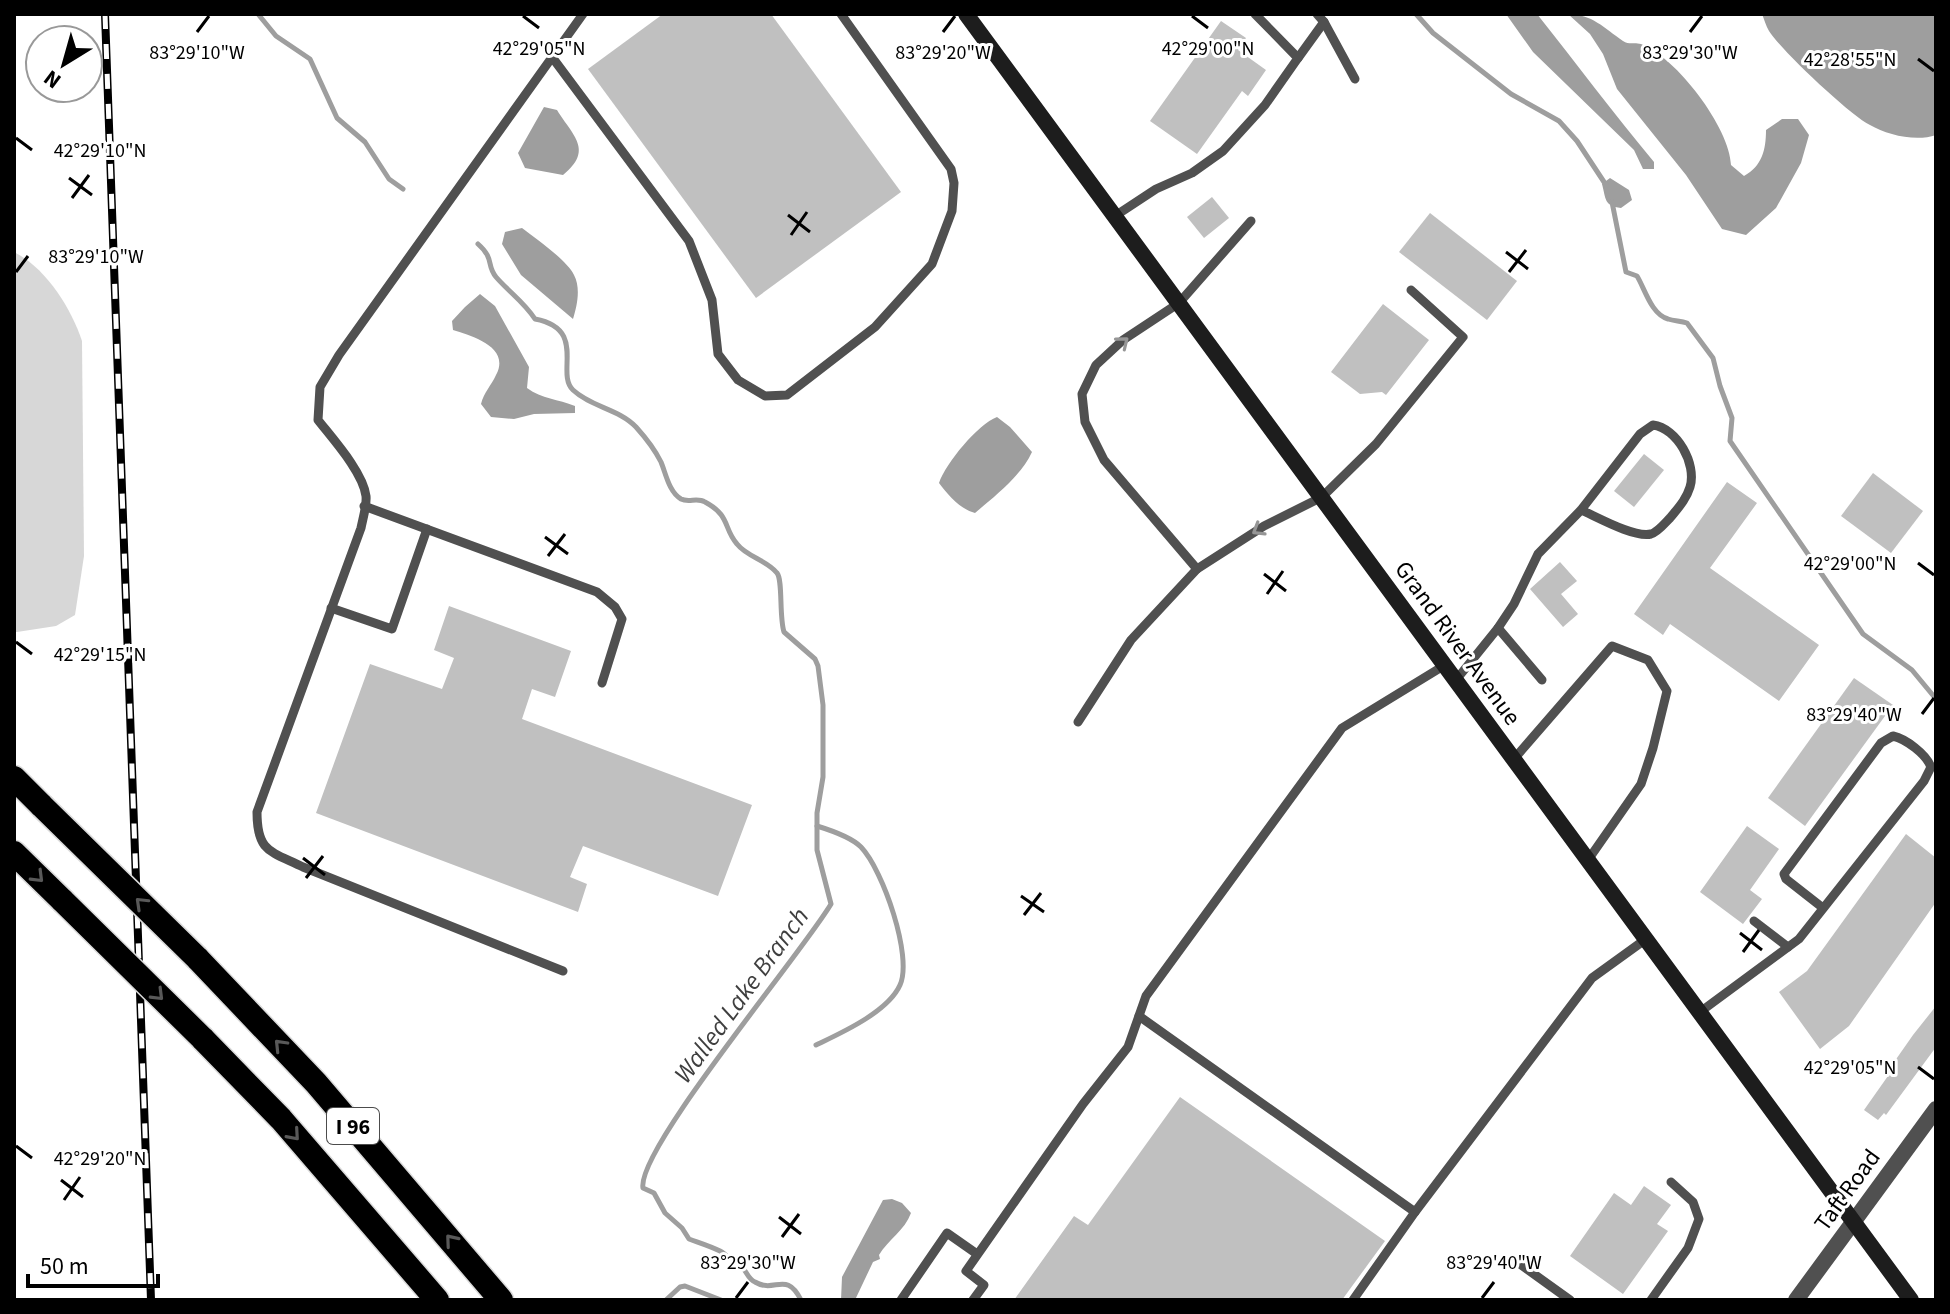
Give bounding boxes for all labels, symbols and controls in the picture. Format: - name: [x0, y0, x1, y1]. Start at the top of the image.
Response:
- north arrow: [24, 24, 104, 104]
- text: 42°29'05"N: [493, 35, 585, 63]
- text: 42°29'00"N: [1162, 35, 1254, 63]
- text: 83°29'10"W: [149, 39, 245, 67]
- text: 83°29'20"W: [895, 39, 991, 67]
- text: 83°29'30"W: [1642, 39, 1738, 67]
- text: 42°28'55"N: [1804, 46, 1896, 74]
- text: N: [37, 62, 68, 96]
- text: 42°29'10"N: [54, 137, 146, 165]
- text: 83°29'10"W: [48, 243, 144, 271]
- one-way arrow: [1114, 337, 1129, 351]
- one-way arrow: [1252, 521, 1267, 536]
- text: 42°29'00"N: [1804, 550, 1896, 578]
- street label: Grand River Avenue: [1386, 554, 1529, 733]
- text: 42°29'15"N: [54, 641, 146, 669]
- text: 83°29'40"W: [1806, 701, 1902, 729]
- one-way arrow: [29, 868, 43, 882]
- one-way arrow: [136, 898, 150, 912]
- water label: Walled Lake Branch: [665, 900, 818, 1091]
- one-way arrow: [149, 986, 163, 1000]
- one-way arrow: [274, 1040, 289, 1054]
- text: 42°29'05"N: [1804, 1054, 1896, 1082]
- road number: I 96: [327, 1108, 379, 1144]
- one-way arrow: [285, 1126, 299, 1140]
- street label: Taft Road: [1806, 1142, 1889, 1239]
- text: 42°29'20"N: [54, 1145, 146, 1173]
- one-way arrow: [446, 1235, 461, 1249]
- scale bar: [28, 1238, 158, 1288]
- text: 50 m: [40, 1249, 89, 1284]
- text: 83°29'30"W: [700, 1249, 796, 1277]
- text: 83°29'40"W: [1446, 1249, 1542, 1277]

